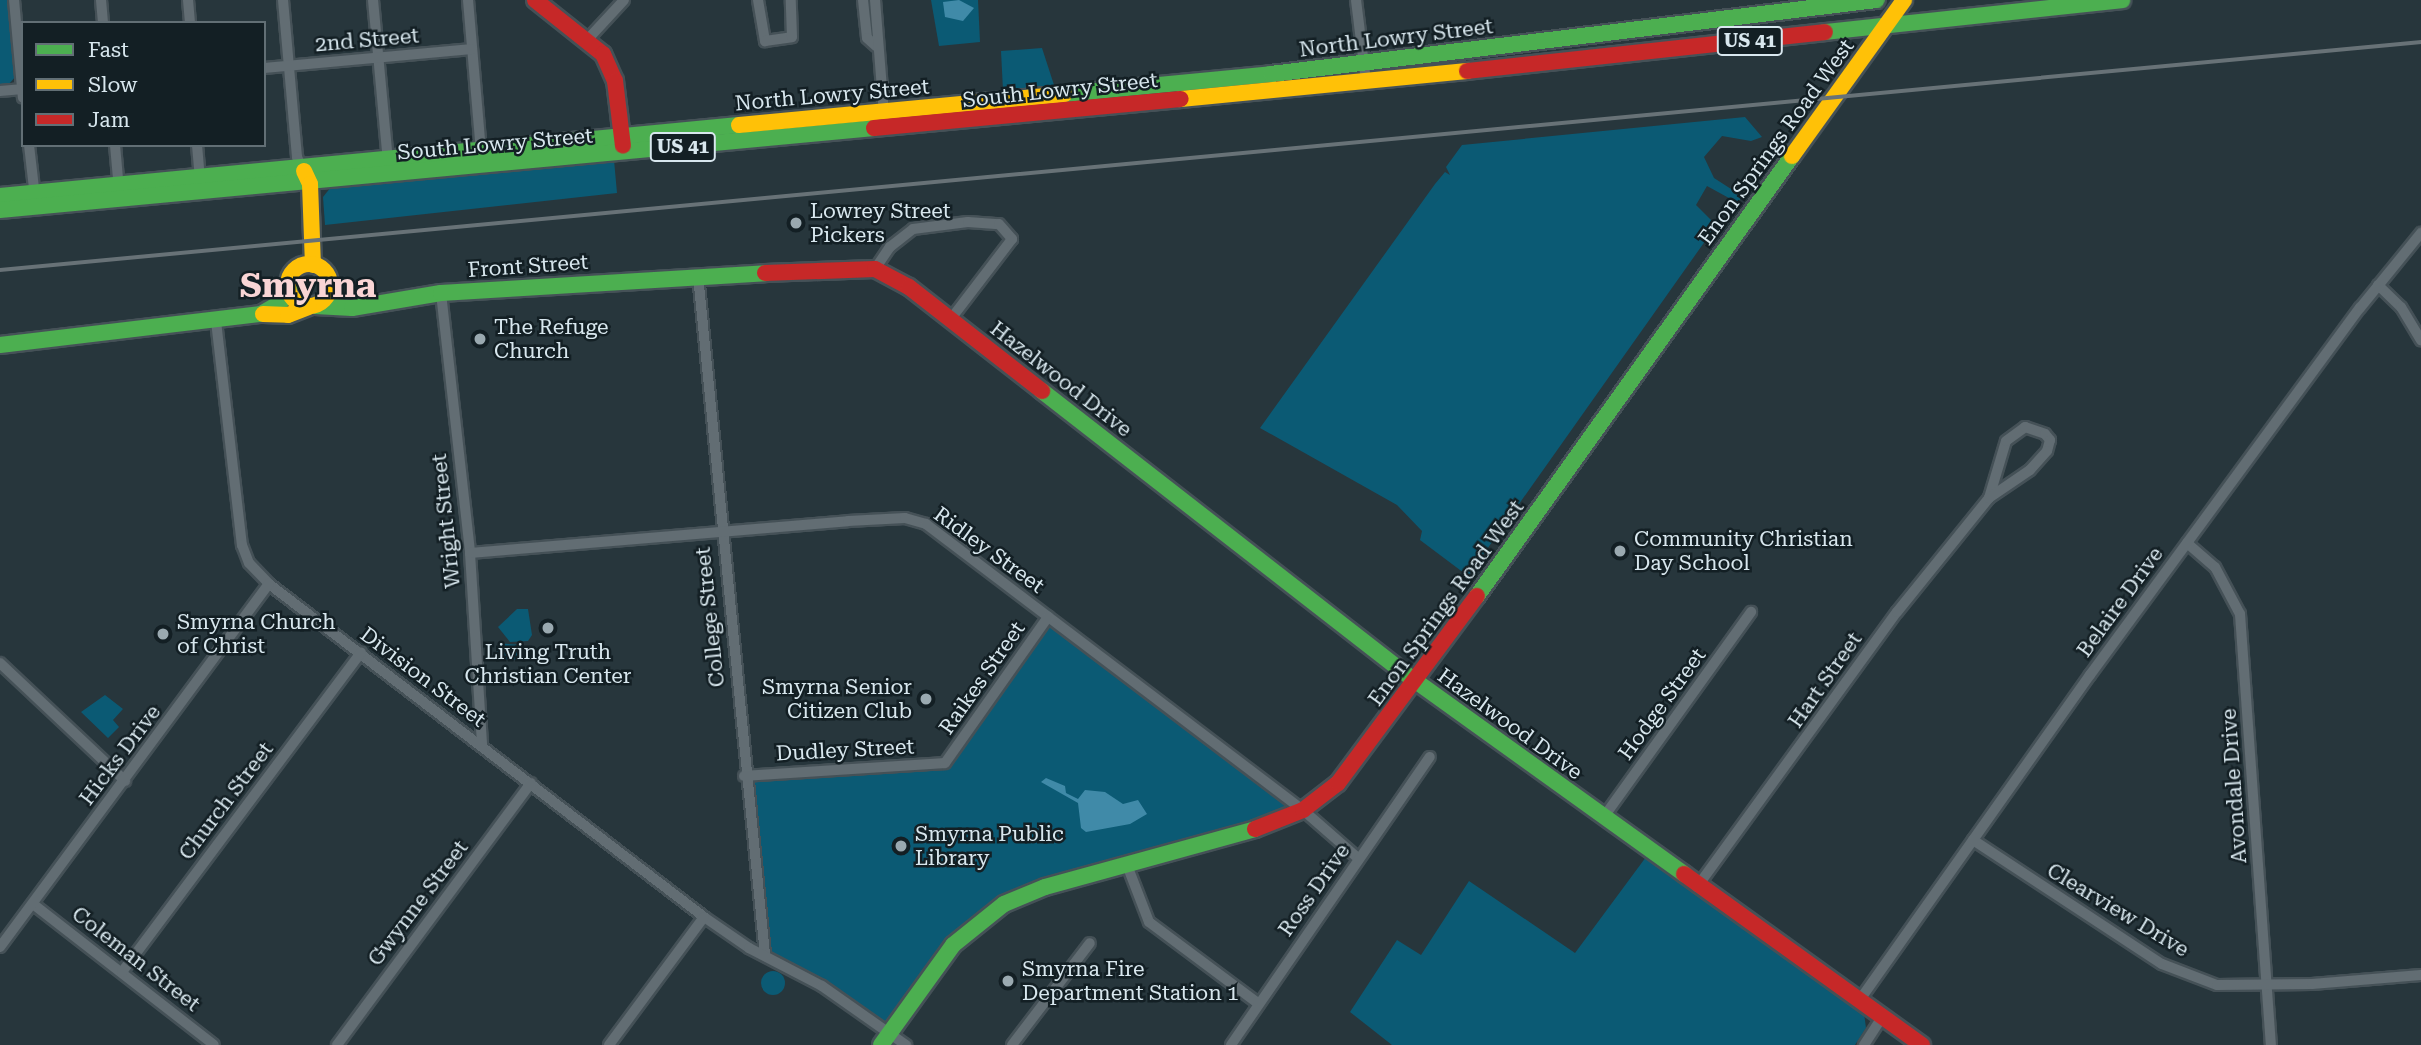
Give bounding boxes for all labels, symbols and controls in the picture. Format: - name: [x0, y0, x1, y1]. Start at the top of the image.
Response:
- street label: North Lowry Street: [1298, 14, 1494, 62]
- legend: [21, 21, 266, 147]
- street label: 2nd Street: [314, 23, 420, 57]
- road number: US 41: [1717, 25, 1783, 56]
- street label: Enon Springs Road West: [1693, 34, 1859, 250]
- text: Fast: [88, 38, 129, 62]
- street label: South Lowry Street: [961, 67, 1159, 113]
- text: Slow: [88, 73, 137, 97]
- street label: North Lowry Street: [734, 74, 930, 116]
- text: Jam: [88, 108, 130, 132]
- street label: South Lowry Street: [396, 123, 594, 165]
- road number: US 41: [650, 132, 716, 162]
- place label: Lowrey Street Pickers: [810, 198, 951, 248]
- marker: Lowrey Street Pickers: [788, 215, 804, 231]
- street label: Front Street: [467, 249, 589, 283]
- district label: Smyrna: [240, 265, 376, 307]
- place label: The Refuge Church: [494, 314, 608, 364]
- street label: Hazelwood Drive: [985, 316, 1137, 442]
- marker: The Refuge Church: [472, 331, 488, 347]
- street label: Wright Street: [426, 453, 466, 589]
- street label: Enon Springs Road West: [1363, 495, 1529, 711]
- street label: Ridley Street: [929, 501, 1049, 599]
- place label: Community Christian Day School: [1634, 526, 1853, 576]
- street label: Belaire Drive: [2072, 542, 2168, 662]
- marker: Community Christian Day School: [1612, 543, 1628, 559]
- street label: College Street: [690, 546, 730, 688]
- place label: Smyrna Church of Christ: [177, 609, 336, 659]
- street label: Raikes Street: [934, 617, 1030, 739]
- marker: Living Truth Christian Center: [540, 620, 556, 636]
- street label: Division Street: [355, 622, 491, 732]
- marker: Smyrna Church of Christ: [155, 626, 171, 642]
- street label: Hart Street: [1783, 627, 1867, 733]
- place label: Living Truth Christian Center: [465, 639, 631, 689]
- street label: Hodge Street: [1613, 643, 1711, 765]
- street label: Hazelwood Drive: [1433, 663, 1587, 785]
- place label: Smyrna Senior Citizen Club: [762, 674, 912, 724]
- marker: Smyrna Senior Citizen Club: [918, 691, 934, 707]
- street label: Hicks Drive: [74, 700, 166, 810]
- street label: Avondale Drive: [2216, 708, 2252, 864]
- street label: Dudley Street: [775, 734, 915, 766]
- street label: Church Street: [174, 737, 278, 865]
- place label: Smyrna Public Library: [915, 821, 1064, 871]
- street label: Gwynne Street: [363, 835, 473, 971]
- marker: Smyrna Public Library: [893, 838, 909, 854]
- street label: Ross Drive: [1273, 839, 1355, 941]
- street label: Clearview Drive: [2042, 858, 2194, 962]
- street label: Coleman Street: [67, 901, 205, 1017]
- place label: Smyrna Fire Department Station 1: [1022, 956, 1239, 1006]
- marker: Smyrna Fire Department Station 1: [1000, 973, 1016, 989]

